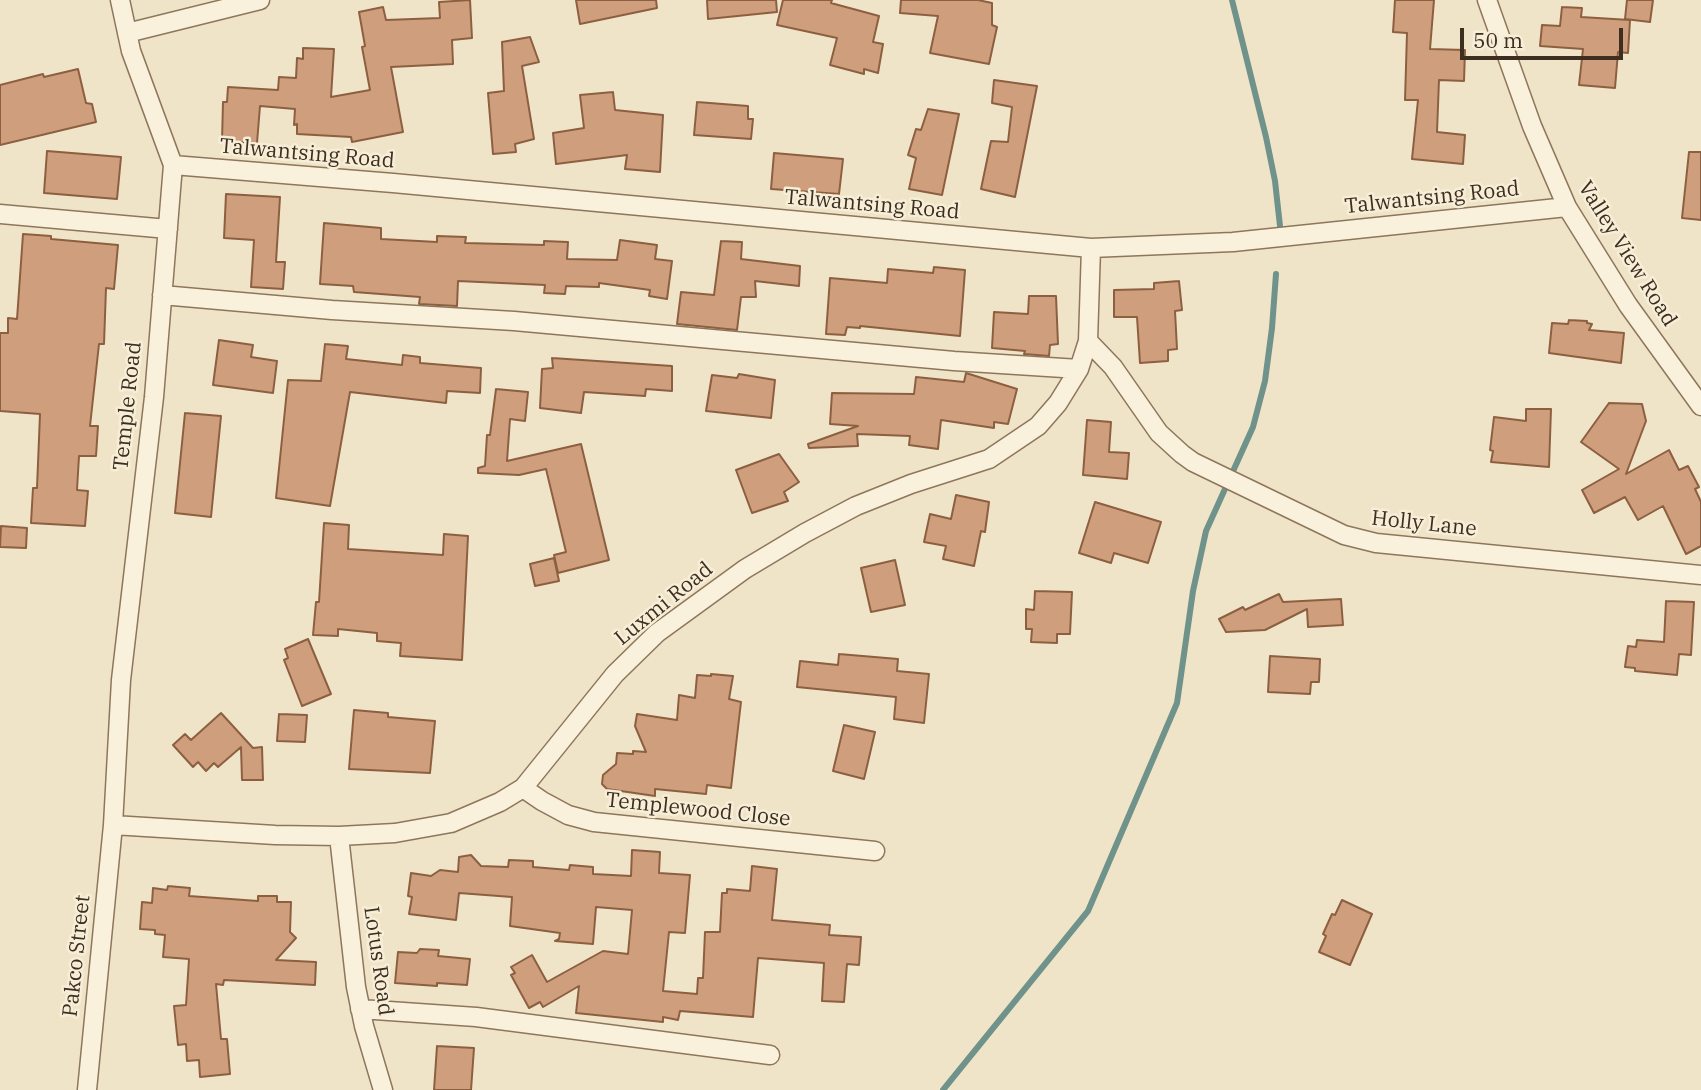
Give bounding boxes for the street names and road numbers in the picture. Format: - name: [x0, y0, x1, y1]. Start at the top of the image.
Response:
- street label: Talwantsing Road: [218, 134, 396, 174]
- street label: Talwantsing Road: [1343, 176, 1521, 220]
- street label: Valley View Road: [1572, 177, 1682, 331]
- street label: Talwantsing Road: [783, 185, 961, 225]
- street label: Temple Road: [109, 340, 147, 472]
- street label: Holly Lane: [1370, 506, 1478, 542]
- street label: Luxmi Road: [610, 557, 718, 651]
- street label: Templewood Close: [604, 788, 792, 832]
- street label: Pakco Street: [58, 894, 96, 1018]
- street label: Lotus Road: [358, 905, 398, 1017]

